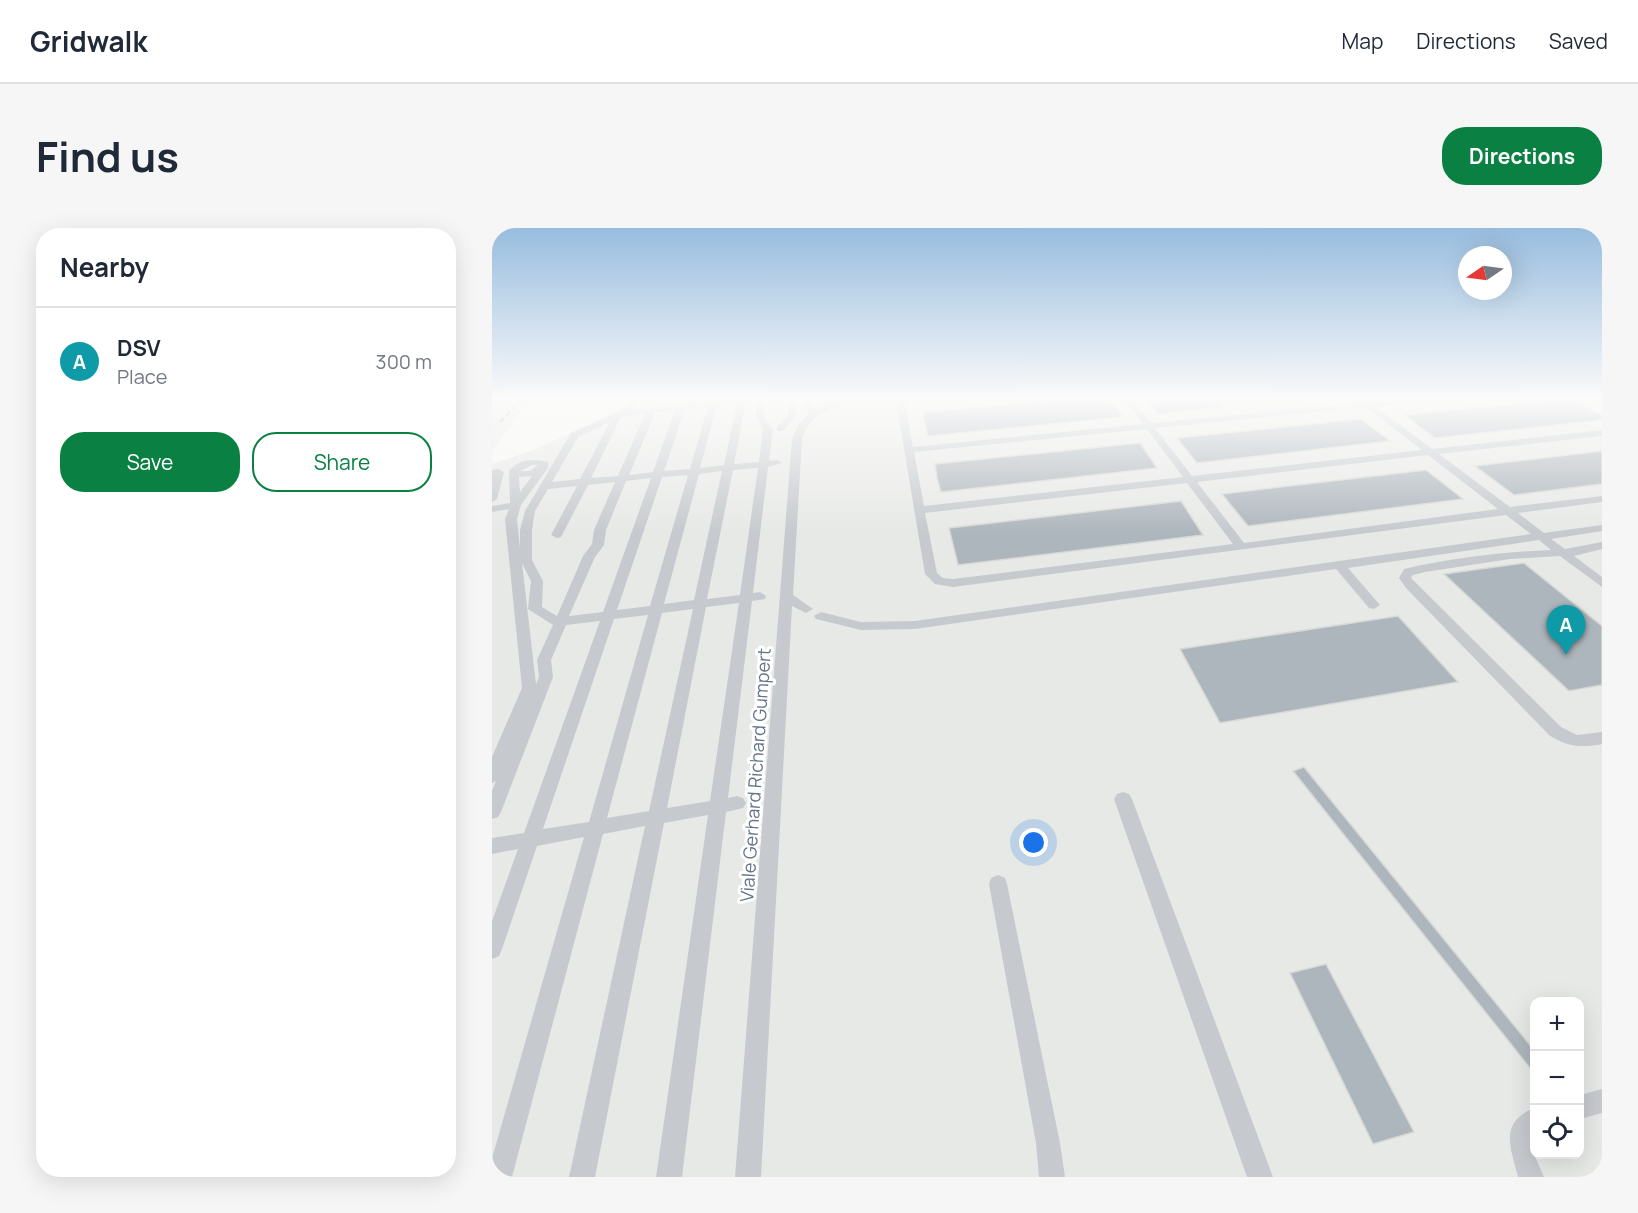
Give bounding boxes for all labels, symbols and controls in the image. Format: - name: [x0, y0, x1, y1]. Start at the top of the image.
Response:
- text: Gridwalk: [30, 22, 147, 60]
- text: Map: [1342, 27, 1383, 55]
- text: Directions: [1416, 27, 1516, 55]
- text: Saved: [1549, 27, 1608, 55]
- text: Find us: [36, 127, 179, 185]
- button: Directions: [1442, 127, 1602, 185]
- north arrow: [1458, 246, 1512, 300]
- text: Nearby: [60, 249, 149, 285]
- text: DSV: [117, 333, 161, 363]
- text: A: [73, 348, 86, 375]
- text: 300 m: [376, 348, 432, 375]
- text: Place: [117, 363, 167, 390]
- button: Save: [60, 432, 240, 492]
- button: Share: [252, 432, 432, 492]
- pin: A: [1546, 606, 1586, 655]
- street label: Viale Gerhard Richard Gumpert: [734, 647, 776, 903]
- your location: [1019, 828, 1048, 857]
- map controls: [1530, 997, 1584, 1159]
- button: +: [1530, 997, 1584, 1051]
- button: −: [1530, 1051, 1584, 1105]
- button: locate: [1530, 1105, 1584, 1159]

